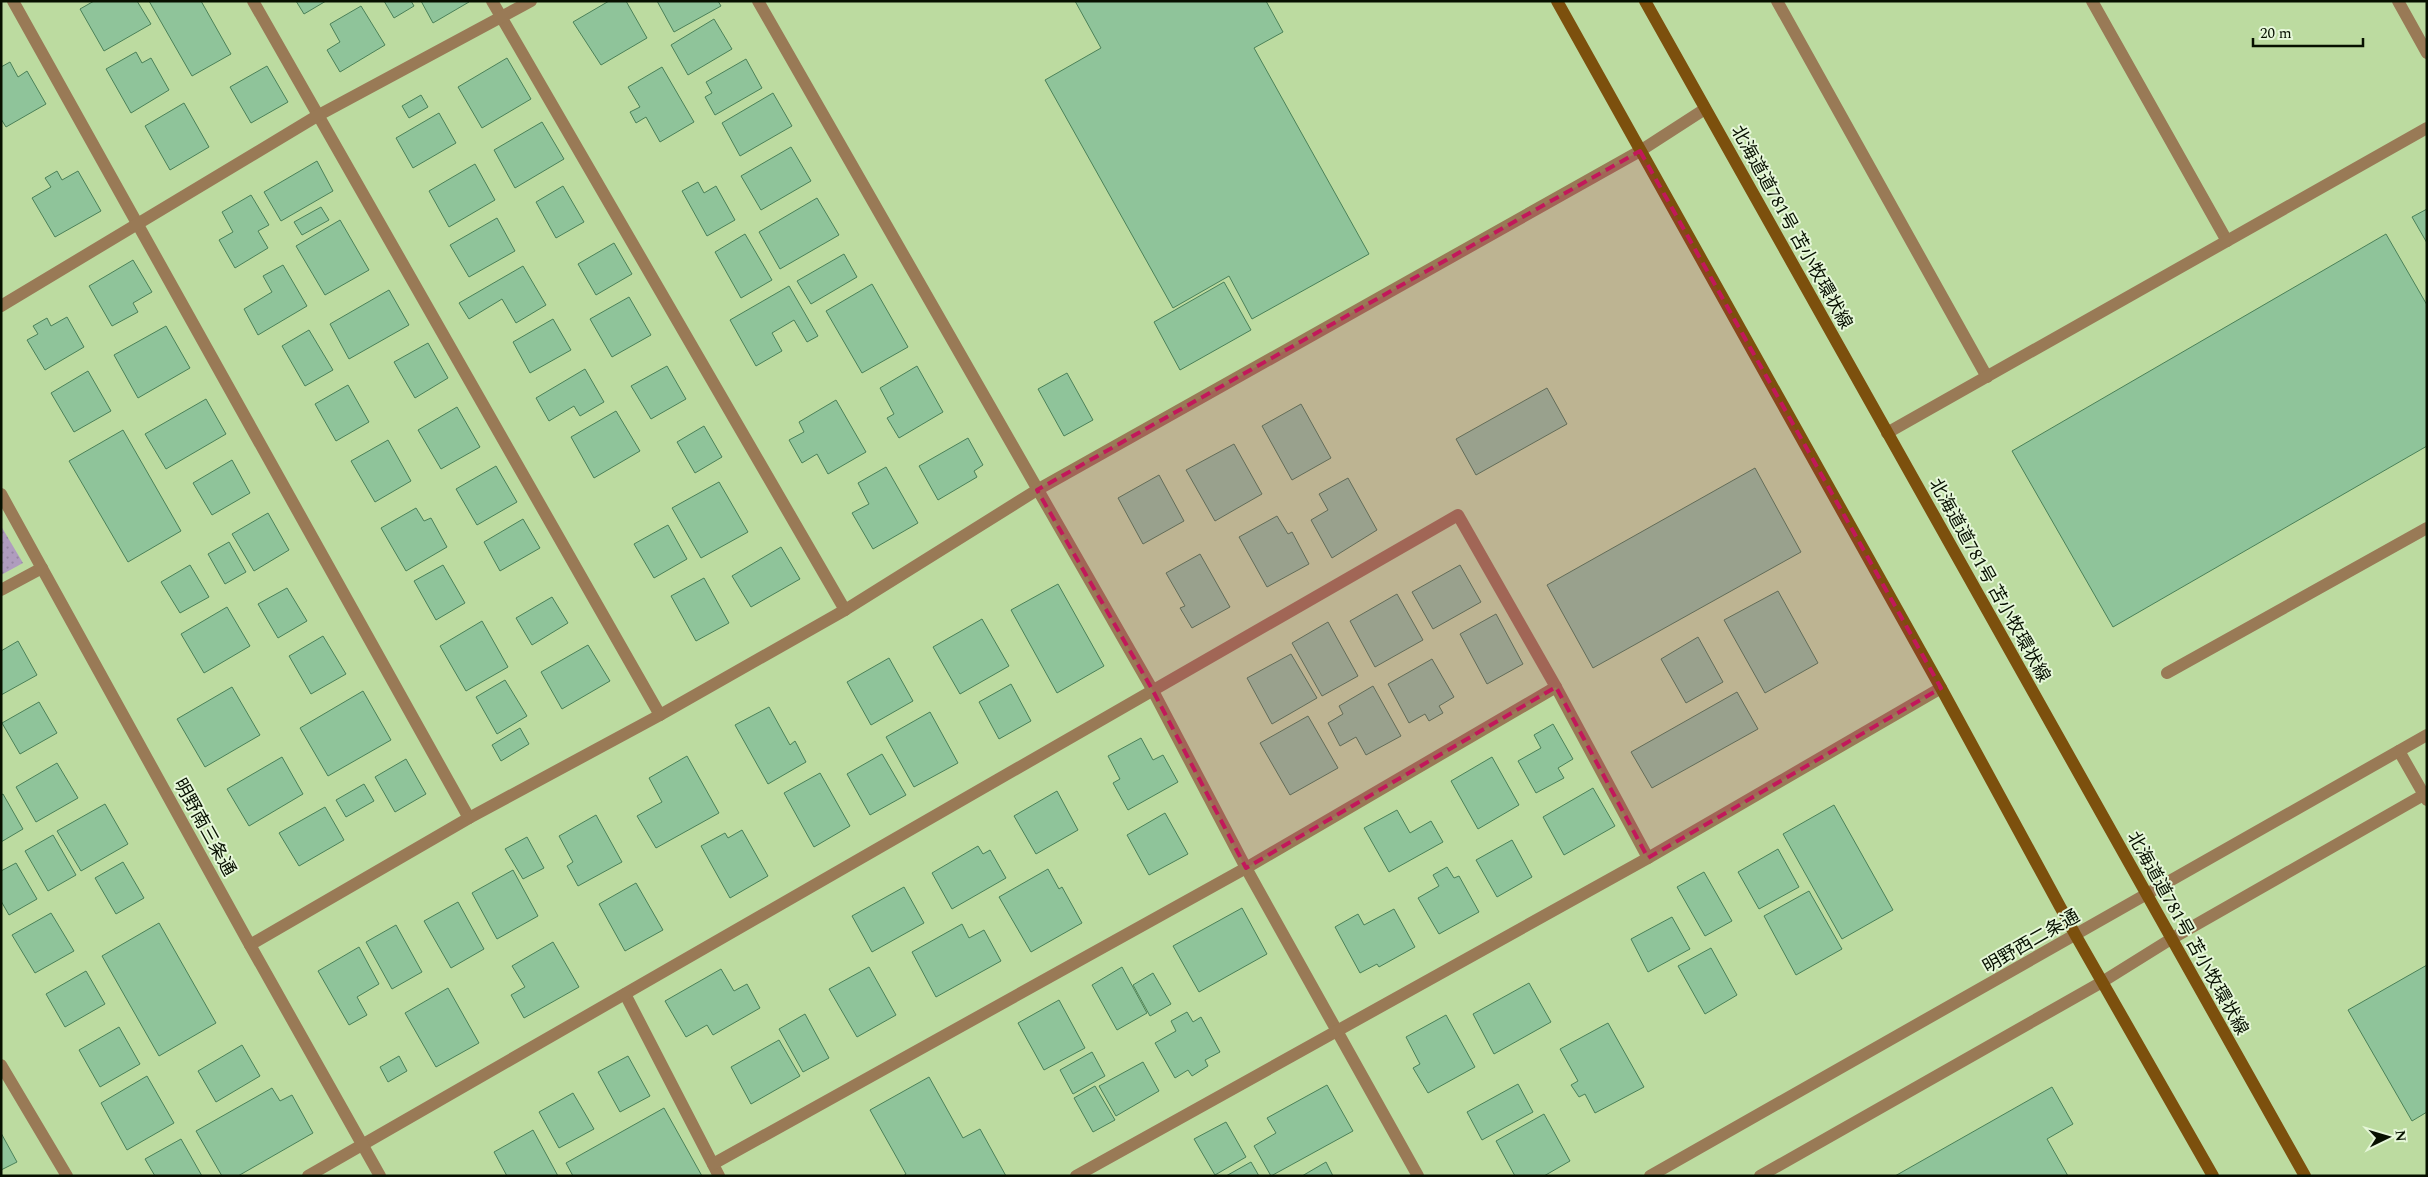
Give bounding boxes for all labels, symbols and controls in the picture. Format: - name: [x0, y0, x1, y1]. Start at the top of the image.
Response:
- scale bar: [2253, 15, 2363, 47]
- text: 20 m: [2260, 22, 2292, 45]
- street label: 北海道道781号 苫小牧環状線: [1724, 120, 1859, 334]
- street label: 北海道道781号 苫小牧環状線: [1922, 473, 2057, 687]
- street label: 明野南三条通: [167, 773, 243, 881]
- street label: 北海道道781号 苫小牧環状線: [2120, 826, 2255, 1040]
- street label: 明野西二条通: [1978, 903, 2085, 980]
- north arrow: [2363, 1112, 2413, 1162]
- text: N: [2389, 1129, 2411, 1143]

